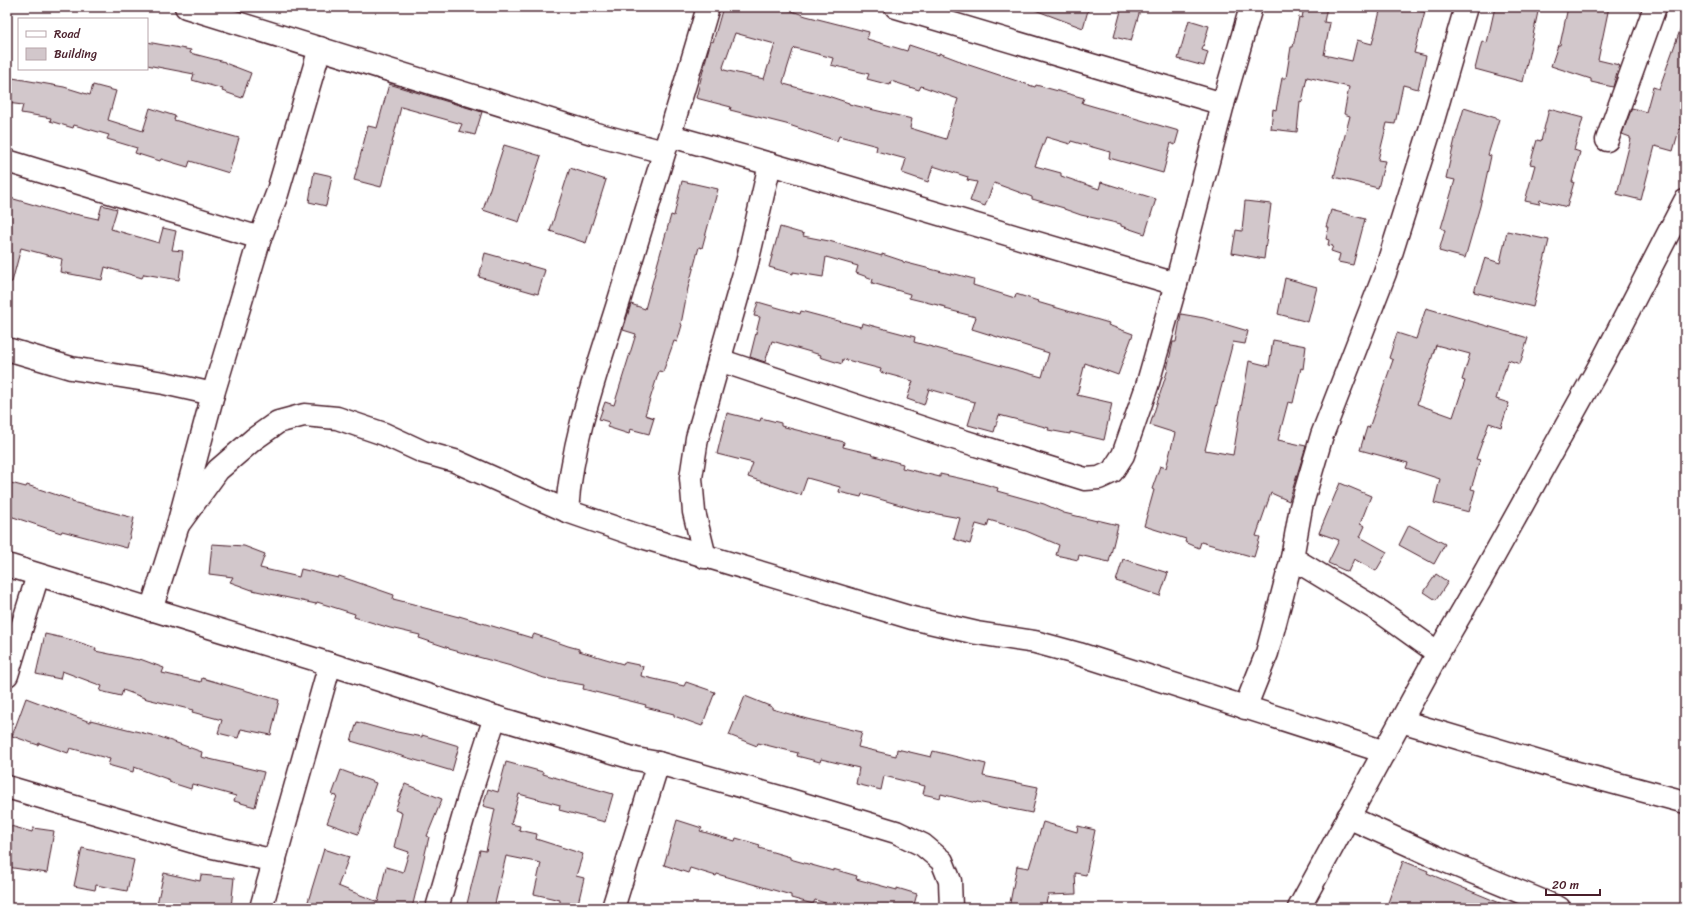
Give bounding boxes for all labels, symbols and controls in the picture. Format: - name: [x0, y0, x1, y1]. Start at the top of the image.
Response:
- legend: [18, 18, 148, 70]
- text: Road: [54, 23, 81, 45]
- text: Building: [54, 43, 97, 65]
- scale bar: [1546, 871, 1600, 897]
- text: 20 m: [1552, 874, 1579, 896]

